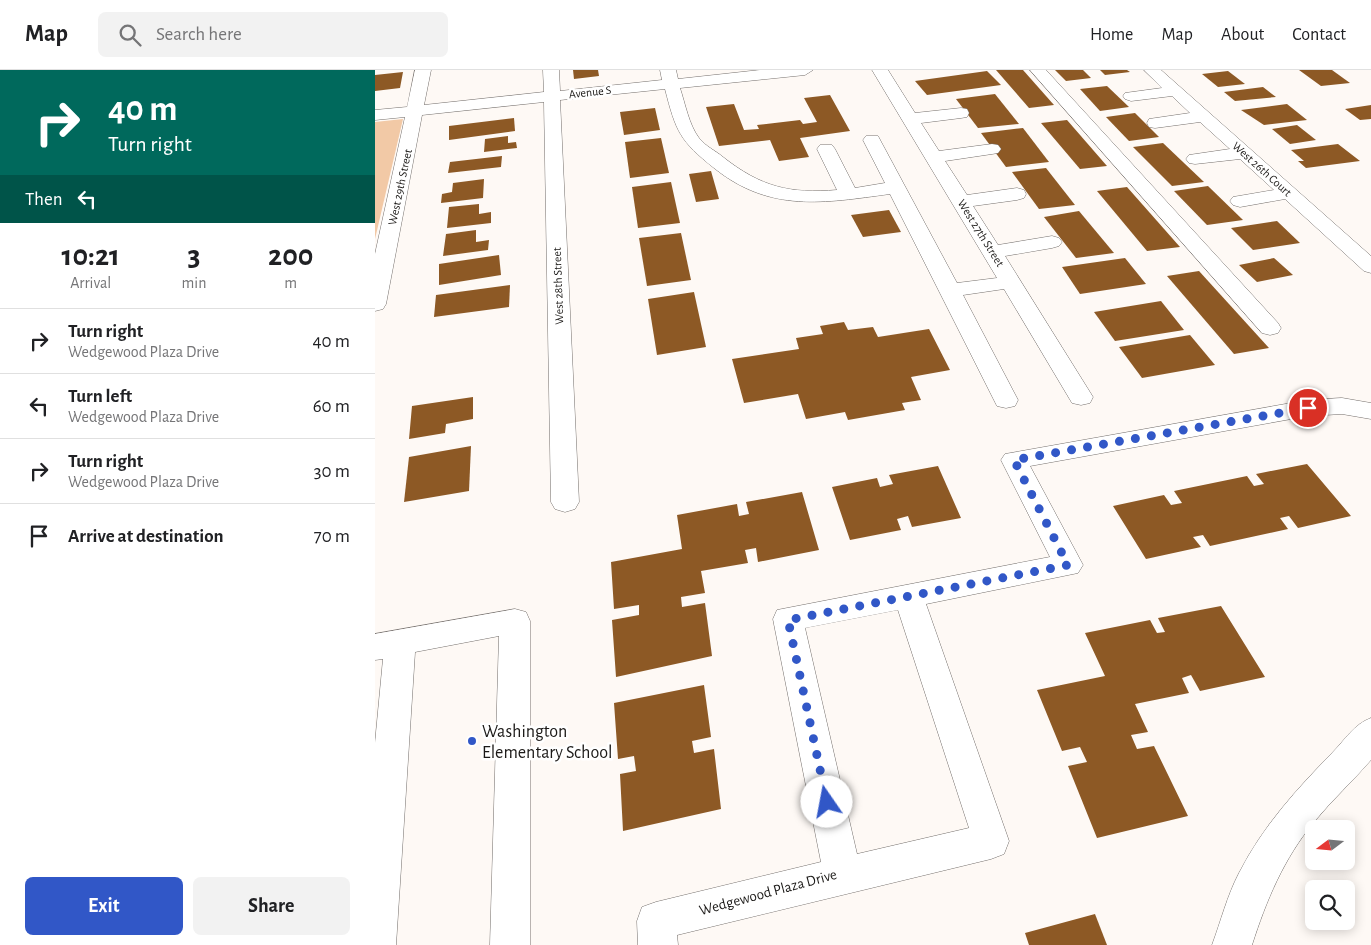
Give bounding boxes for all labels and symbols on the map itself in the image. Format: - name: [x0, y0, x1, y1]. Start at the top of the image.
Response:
- street label: Avenue S: [568, 84, 612, 100]
- street label: West 26th Court: [1230, 140, 1294, 199]
- street label: West 29th Street: [386, 148, 414, 226]
- street label: West 27th Street: [956, 197, 1007, 269]
- street label: West 28th Street: [551, 247, 565, 325]
- pin: [1287, 387, 1329, 429]
- place label: Washington Elementary School: [482, 723, 613, 762]
- marker: Washington Elementary School: [466, 735, 478, 747]
- position arrow: [800, 775, 852, 827]
- north arrow: [1305, 820, 1355, 870]
- street label: Wedgewood Plaza Drive: [698, 867, 839, 918]

